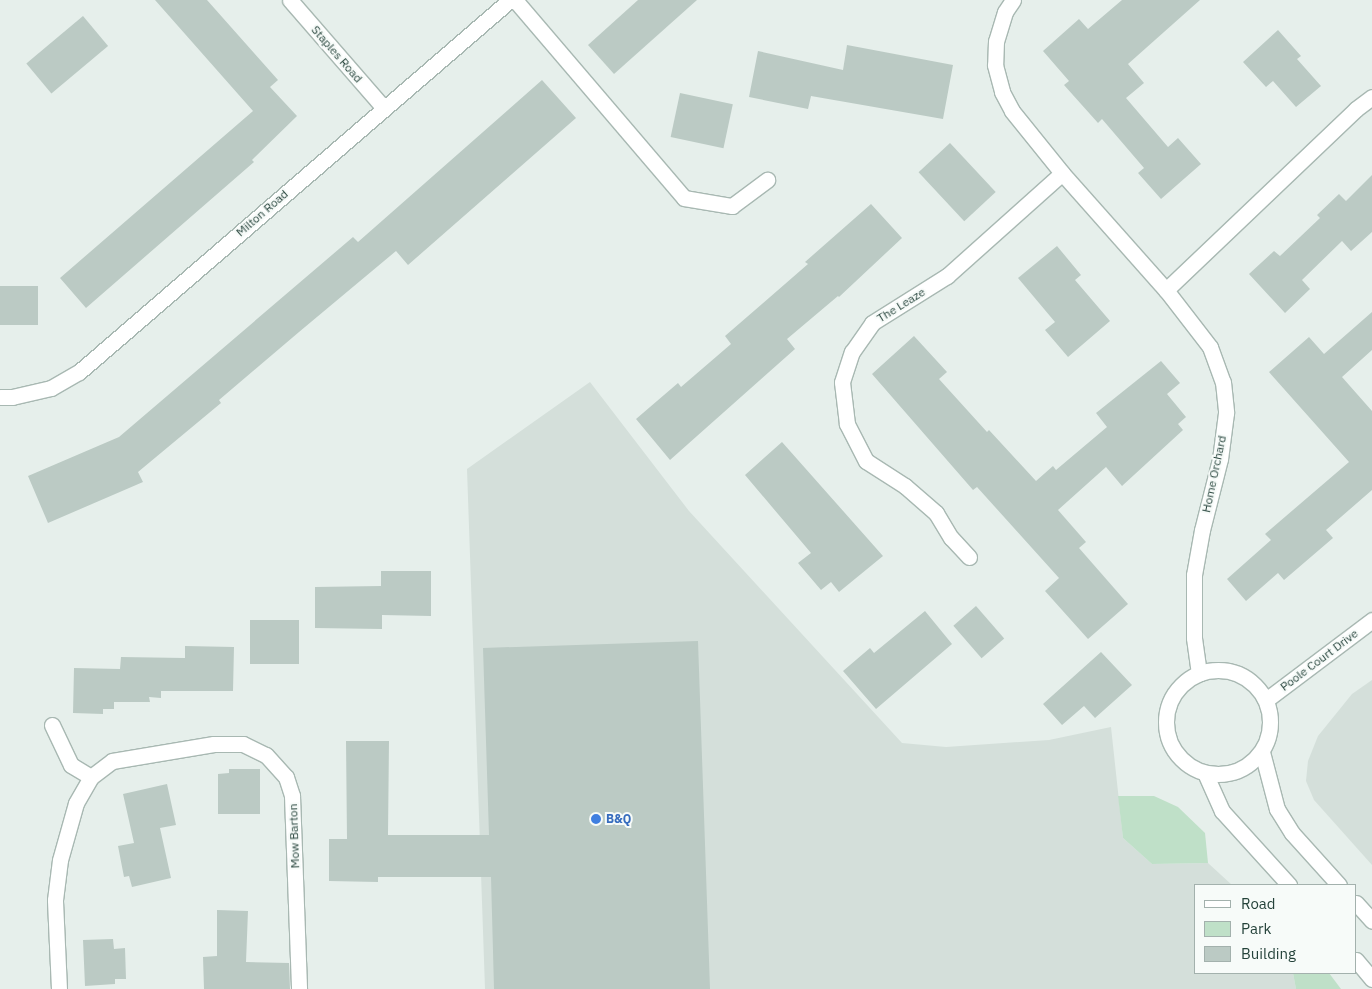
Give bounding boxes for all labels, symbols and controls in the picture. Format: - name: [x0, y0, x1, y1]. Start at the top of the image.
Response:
- street label: Staples Road: [308, 23, 366, 85]
- street label: Milton Road: [233, 187, 291, 239]
- street label: The Leaze: [874, 285, 928, 325]
- street label: Home Orchard: [1199, 434, 1229, 514]
- street label: Poole Court Drive: [1277, 626, 1361, 694]
- street label: Mow Barton: [286, 803, 302, 869]
- place label: B&Q: [606, 812, 631, 826]
- marker: B&Q: [590, 813, 602, 825]
- legend: [1194, 884, 1357, 974]
- text: Road: [1241, 894, 1276, 913]
- text: Park: [1241, 919, 1271, 938]
- text: Building: [1241, 944, 1296, 963]

